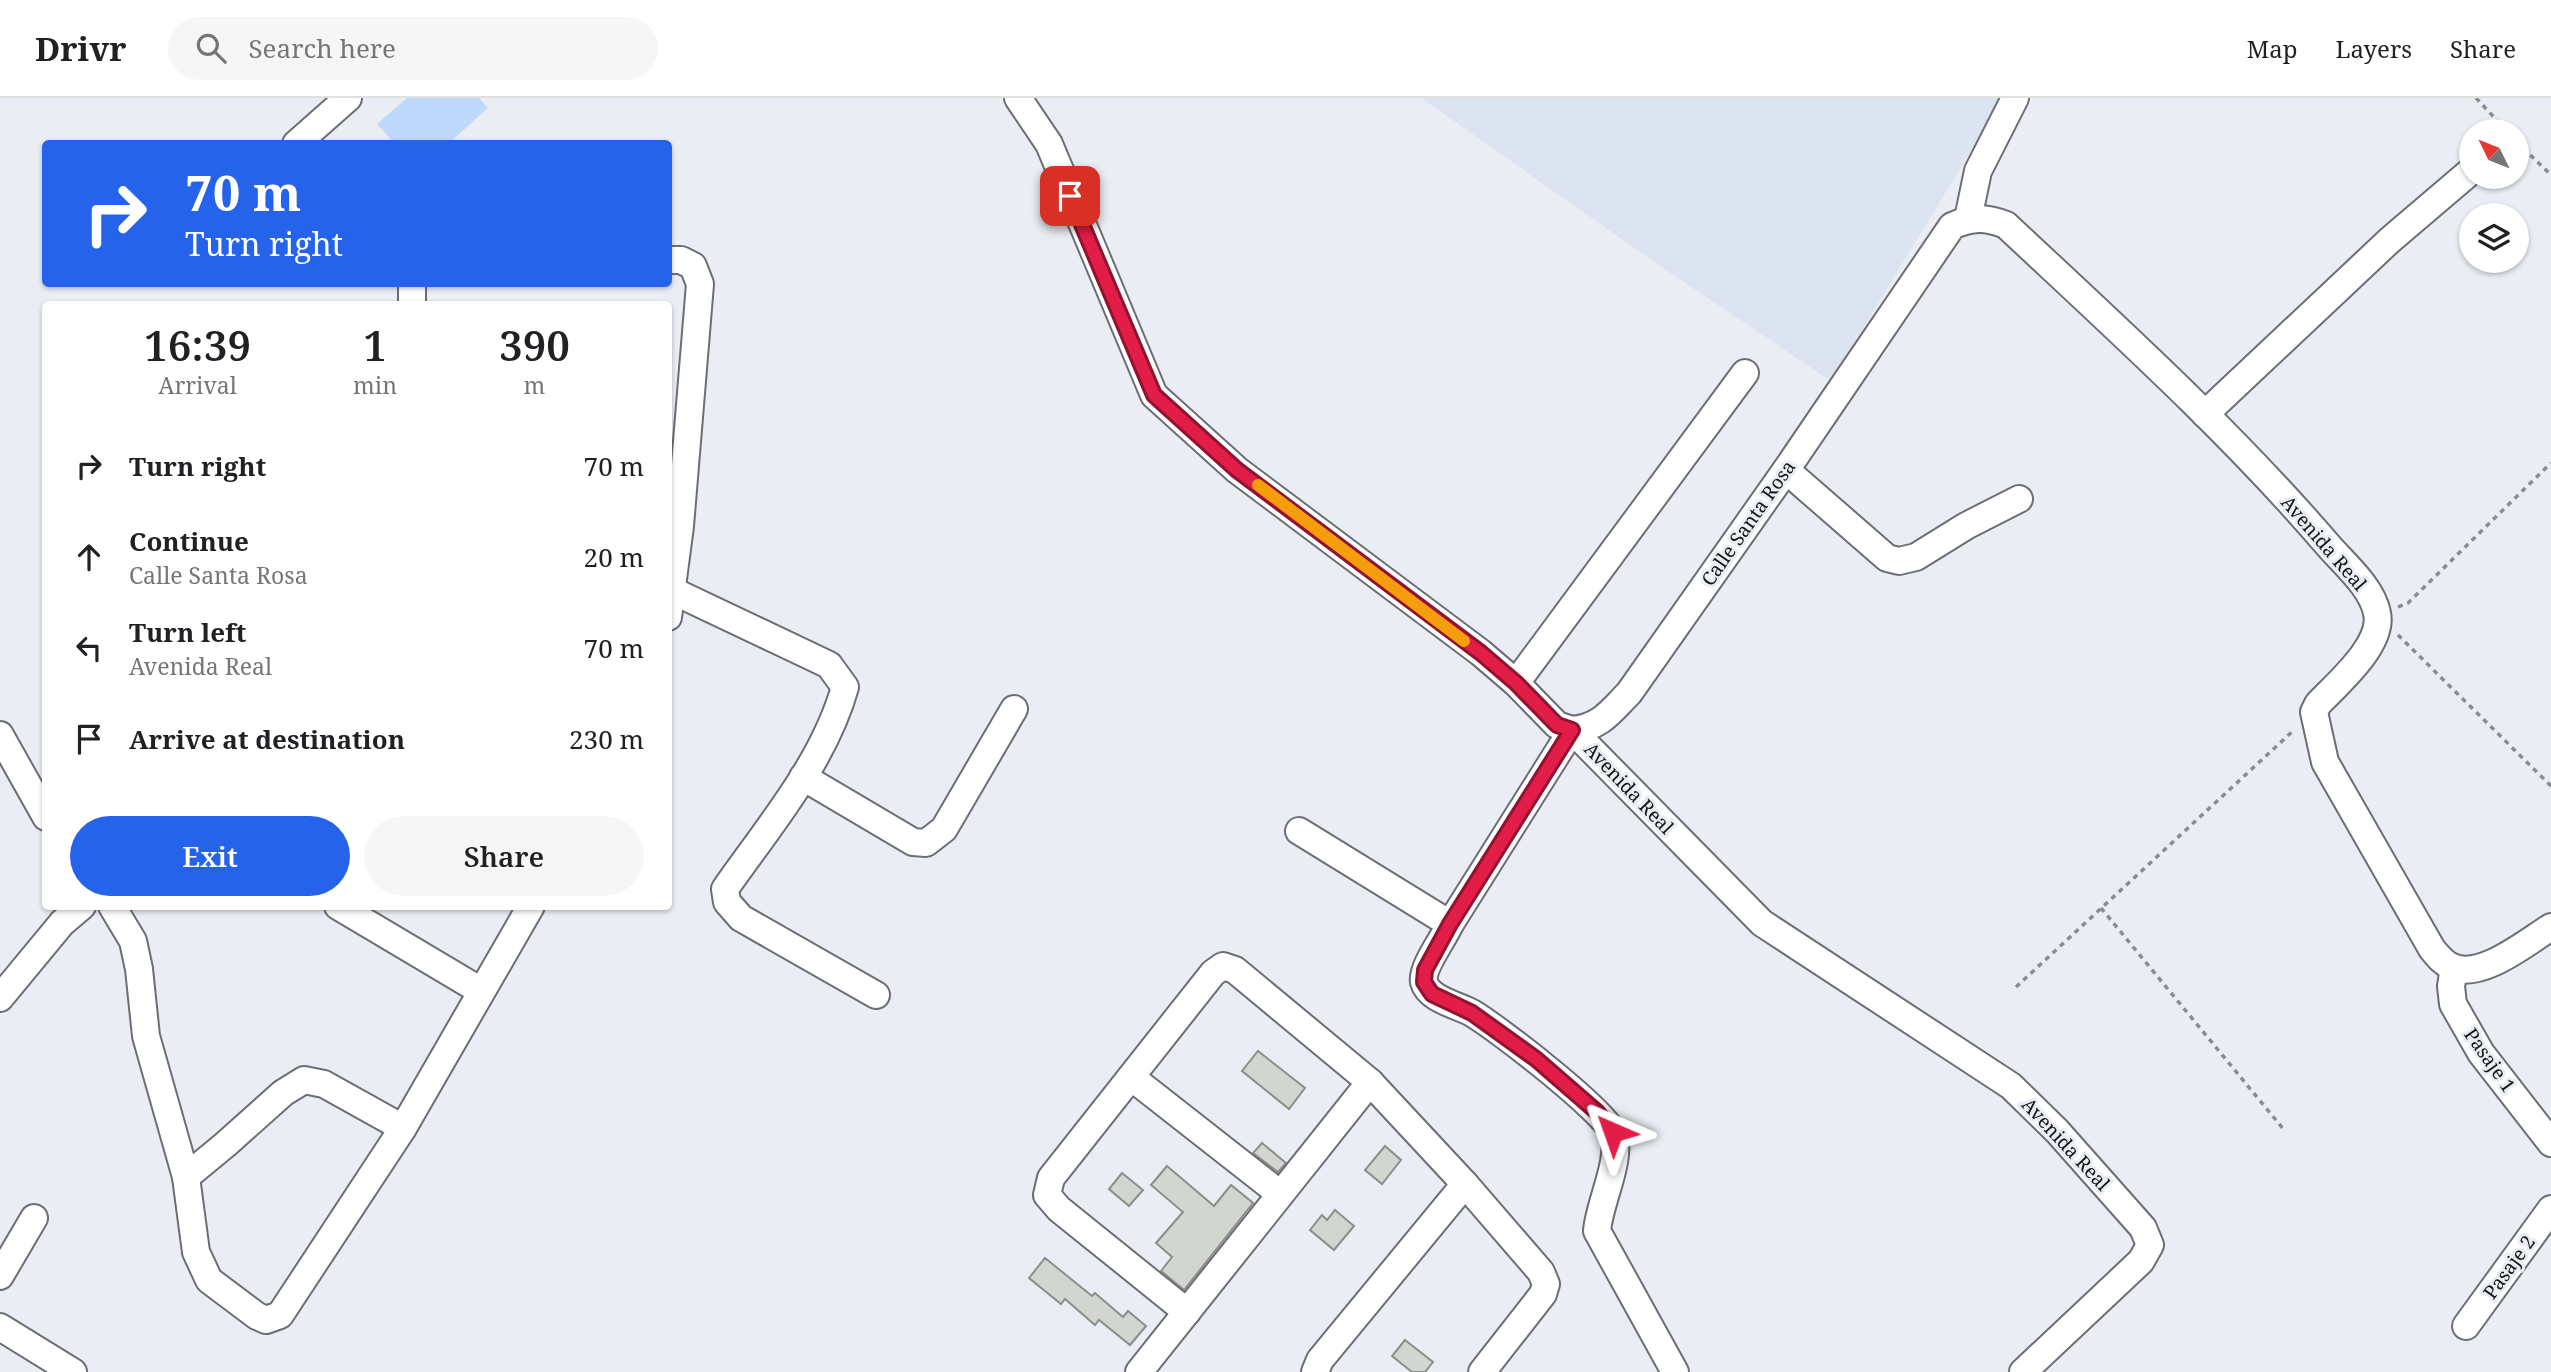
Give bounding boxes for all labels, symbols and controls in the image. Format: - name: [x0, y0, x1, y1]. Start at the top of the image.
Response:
- search box: [168, 17, 658, 80]
- text: Drivr: [35, 26, 126, 71]
- icon: search: [192, 29, 230, 67]
- text: Search here: [248, 30, 396, 66]
- text: Map: [2247, 32, 2298, 65]
- text: Layers: [2336, 32, 2412, 65]
- text: Share: [2450, 32, 2516, 65]
- north arrow: [2459, 119, 2529, 189]
- map controls: [2459, 119, 2529, 273]
- text: 70 m: [185, 159, 301, 225]
- pin: [1040, 166, 1100, 226]
- icon: right: [70, 168, 161, 259]
- icon: arrive: [1051, 177, 1089, 215]
- button: layers: [2459, 203, 2529, 273]
- text: Turn right: [185, 222, 343, 265]
- text: 16:39: [144, 316, 251, 373]
- text: 1: [363, 316, 387, 373]
- text: 390: [499, 316, 570, 373]
- text: Arrival: [158, 369, 237, 401]
- text: min: [353, 369, 397, 401]
- text: m: [524, 369, 545, 401]
- icon: right: [70, 447, 108, 485]
- text: Turn right: [129, 448, 266, 484]
- text: 70 m: [584, 448, 644, 484]
- street label: Calle Santa Rosa: [1695, 455, 1801, 591]
- street label: Avenida Real: [2275, 490, 2373, 596]
- text: Continue: [129, 523, 249, 559]
- icon: ahead: [70, 538, 108, 576]
- text: 20 m: [584, 539, 644, 575]
- text: Calle Santa Rosa: [129, 559, 308, 591]
- text: Turn left: [129, 614, 246, 650]
- icon: left: [70, 629, 108, 667]
- text: 70 m: [584, 630, 644, 666]
- text: Avenida Real: [129, 650, 272, 682]
- icon: arrive: [70, 720, 108, 758]
- text: Arrive at destination: [129, 721, 405, 757]
- text: 230 m: [569, 721, 644, 757]
- street label: Avenida Real: [1579, 736, 1680, 840]
- button: Exit: [70, 816, 350, 896]
- button: Share: [364, 816, 644, 896]
- street label: Pasaje 1: [2458, 1023, 2522, 1097]
- street label: Avenida Real: [2016, 1092, 2116, 1196]
- position arrow: [1576, 1095, 1650, 1169]
- street label: Pasaje 2: [2477, 1230, 2541, 1304]

